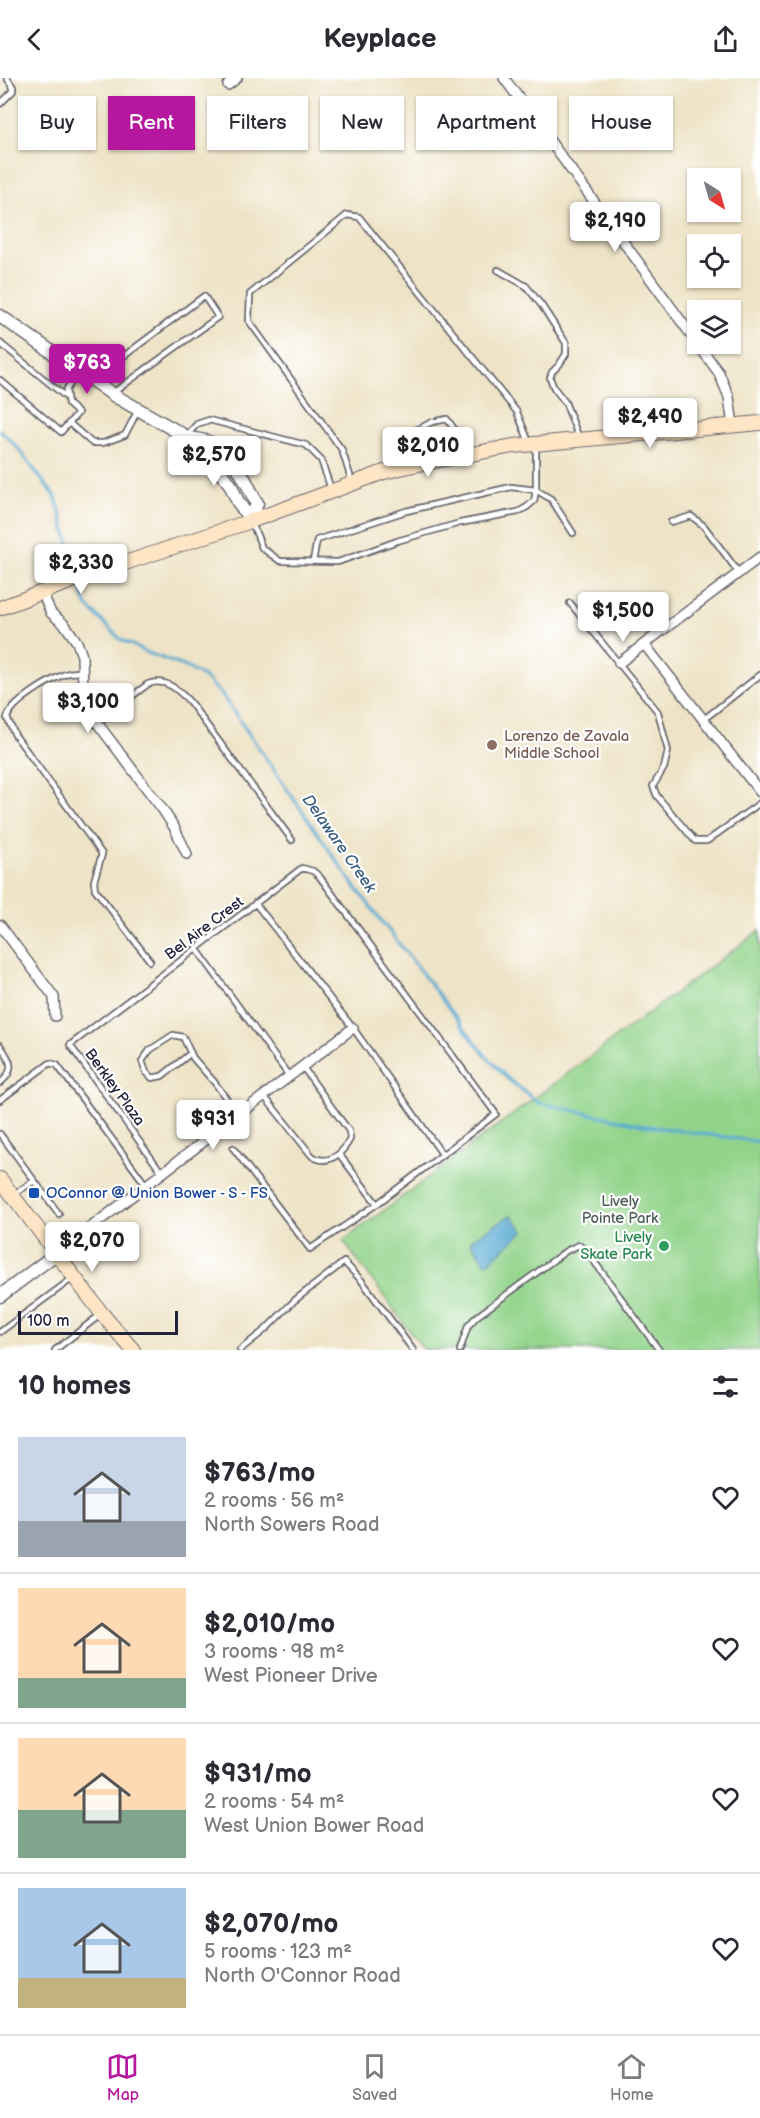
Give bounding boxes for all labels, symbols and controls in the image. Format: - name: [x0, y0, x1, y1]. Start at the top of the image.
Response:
- icon: back: [18, 23, 51, 56]
- text: Keyplace: [323, 23, 437, 55]
- icon: share: [709, 23, 742, 56]
- chip: Buy: [18, 96, 96, 150]
- chip: Rent: [108, 96, 195, 150]
- chip: Filters: [207, 96, 308, 150]
- chip: New: [320, 96, 404, 150]
- chip: Apartment: [416, 96, 557, 150]
- chip: House: [569, 96, 673, 150]
- north arrow: [687, 168, 741, 222]
- map controls: [687, 168, 741, 354]
- pin: $2,190: [566, 202, 664, 253]
- text: $2,190: [584, 209, 646, 233]
- button: locate: [687, 234, 741, 288]
- button: layers: [687, 300, 741, 354]
- pin: $763: [51, 344, 123, 395]
- text: $763: [63, 351, 111, 375]
- pin: $2,490: [601, 398, 699, 449]
- text: $2,490: [617, 405, 683, 429]
- pin: $2,010: [379, 427, 477, 478]
- text: $2,010: [397, 434, 459, 458]
- pin: $2,570: [165, 436, 263, 487]
- text: $2,570: [182, 443, 246, 467]
- pin: $2,330: [32, 544, 130, 595]
- text: $2,330: [48, 551, 114, 575]
- pin: $1,500: [574, 592, 672, 643]
- text: $1,500: [592, 599, 654, 623]
- pin: $3,100: [39, 683, 137, 734]
- text: $3,100: [57, 690, 119, 714]
- place label: Lorenzo de Zavala Middle School: [504, 727, 629, 763]
- marker: Lorenzo de Zavala Middle School: [485, 738, 499, 752]
- water label: Delaware Creek: [298, 791, 380, 898]
- street label: Bel Aire Crest: [161, 892, 248, 964]
- street label: Berkley Plaza: [80, 1045, 149, 1129]
- pin: $931: [177, 1100, 249, 1151]
- text: $931: [191, 1107, 236, 1131]
- place label: OConnor @ Union Bower - S - FS: [46, 1184, 268, 1203]
- marker: OConnor @ Union Bower - S - FS: [27, 1186, 41, 1200]
- park label: Lively Pointe Park: [582, 1192, 659, 1228]
- pin: $2,070: [43, 1222, 141, 1273]
- place label: Lively Skate Park: [580, 1228, 653, 1264]
- text: $2,070: [59, 1229, 125, 1253]
- marker: Lively Skate Park: [657, 1239, 671, 1253]
- scale bar: [18, 1308, 178, 1336]
- text: 100 m: [27, 1312, 70, 1331]
- icon: filters: [709, 1370, 742, 1403]
- text: 10 homes: [18, 1371, 131, 1402]
- text: $763/mo: [204, 1458, 315, 1489]
- icon: home: [66, 1461, 138, 1533]
- icon: heart: [709, 1481, 742, 1514]
- text: 2 rooms · 56 m²: [204, 1489, 344, 1513]
- text: North Sowers Road: [204, 1513, 379, 1537]
- text: $2,010/mo: [204, 1609, 335, 1640]
- icon: home: [66, 1612, 138, 1684]
- icon: heart: [709, 1632, 742, 1665]
- text: 3 rooms · 98 m²: [204, 1640, 345, 1664]
- text: West Pioneer Drive: [204, 1664, 378, 1688]
- text: $931/mo: [204, 1759, 312, 1790]
- icon: home: [66, 1762, 138, 1834]
- icon: heart: [709, 1782, 742, 1815]
- text: 2 rooms · 54 m²: [204, 1790, 344, 1814]
- text: West Union Bower Road: [204, 1814, 424, 1838]
- text: $2,070/mo: [204, 1909, 338, 1940]
- icon: home: [66, 1912, 138, 1984]
- icon: heart: [709, 1932, 742, 1965]
- text: 5 rooms · 123 m²: [204, 1940, 352, 1964]
- text: North O'Connor Road: [204, 1964, 401, 1988]
- tab: Map: [106, 2050, 139, 2105]
- tab: Saved: [352, 2050, 397, 2105]
- tab: Home: [610, 2050, 654, 2105]

